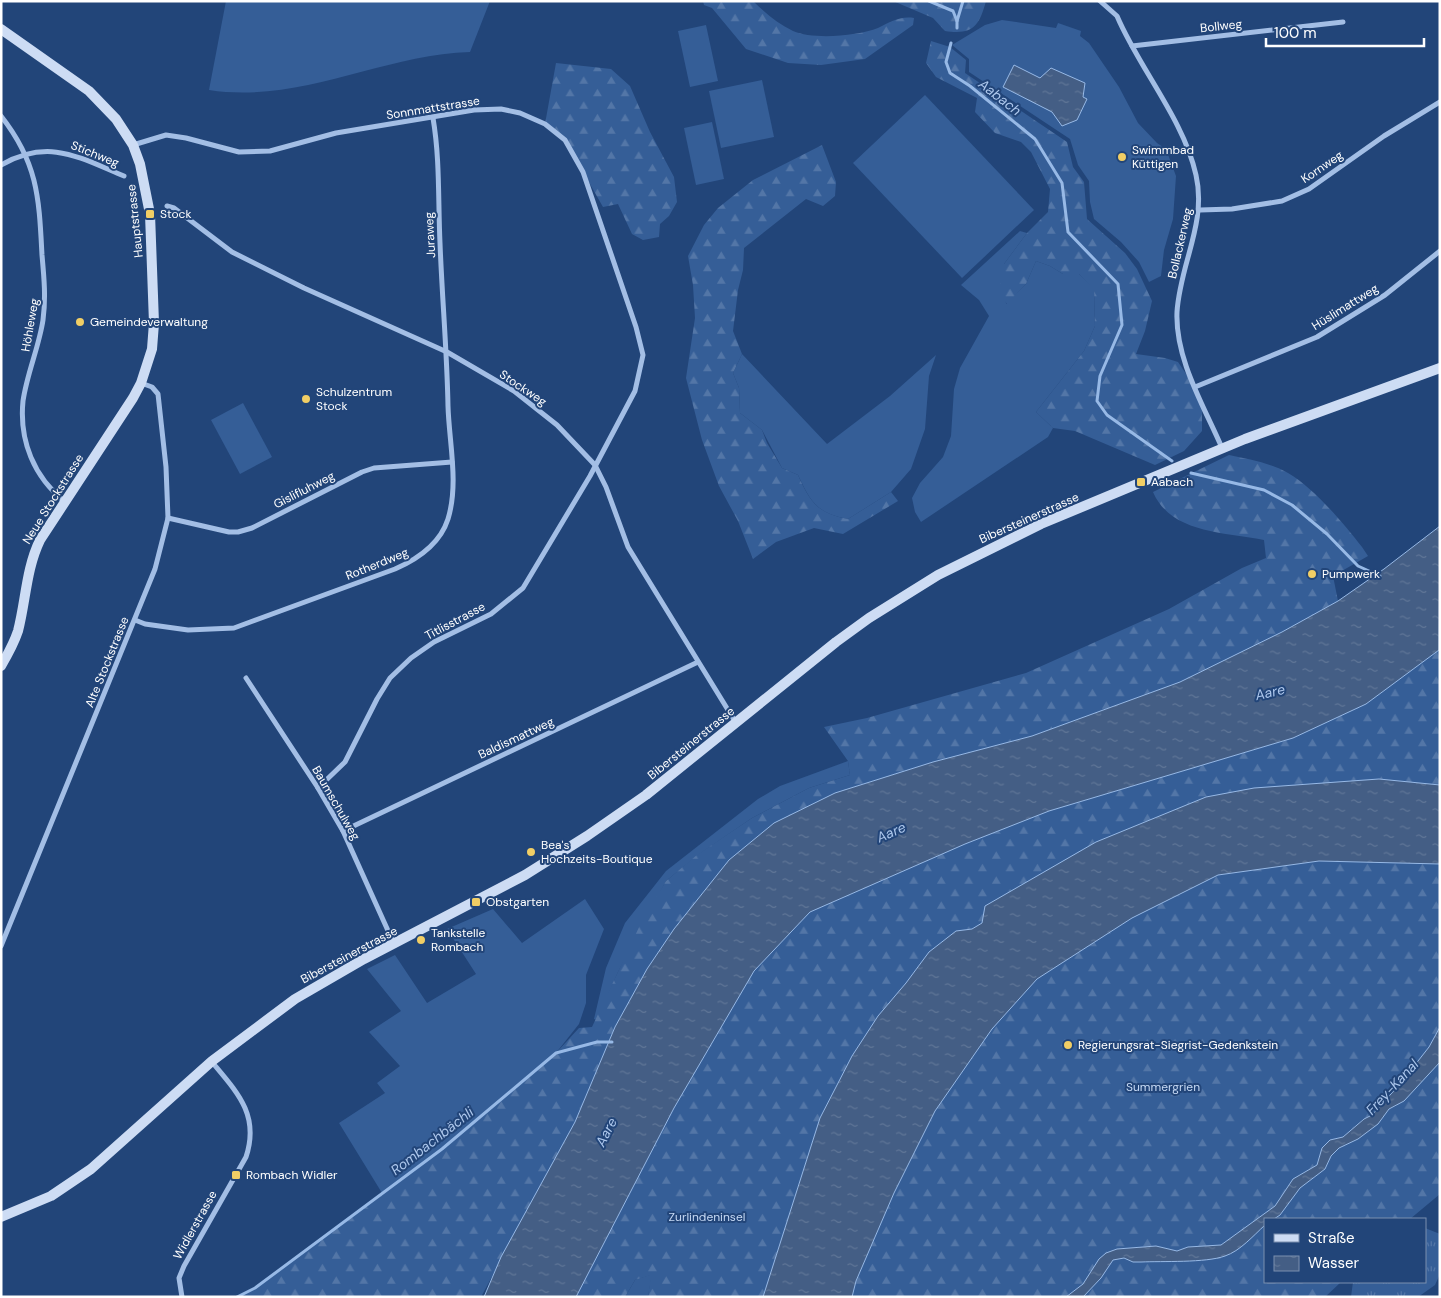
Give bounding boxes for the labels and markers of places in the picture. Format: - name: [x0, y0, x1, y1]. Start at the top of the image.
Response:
- place label: Swimmbad Küttigen: [1132, 142, 1194, 172]
- marker: Swimmbad Küttigen: [1116, 151, 1128, 163]
- place label: Stock: [160, 206, 192, 222]
- marker: Stock: [144, 208, 156, 220]
- place label: Gemeindeverwaltung: [90, 314, 208, 330]
- marker: Gemeindeverwaltung: [74, 316, 86, 328]
- place label: Schulzentrum Stock: [316, 384, 392, 414]
- marker: Schulzentrum Stock: [300, 393, 312, 405]
- place label: Aabach: [1151, 474, 1193, 490]
- marker: Aabach: [1135, 476, 1147, 488]
- place label: Pumpwerk: [1322, 566, 1380, 582]
- marker: Pumpwerk: [1306, 568, 1318, 580]
- place label: Bea's Hochzeits-Boutique: [541, 837, 653, 867]
- marker: Bea's Hochzeits-Boutique: [525, 846, 537, 858]
- place label: Obstgarten: [486, 894, 549, 910]
- marker: Obstgarten: [470, 896, 482, 908]
- place label: Tankstelle Rombach: [431, 925, 485, 955]
- marker: Tankstelle Rombach: [415, 934, 427, 946]
- place label: Regierungsrat-Siegrist-Gedenkstein: [1078, 1037, 1278, 1053]
- marker: Regierungsrat-Siegrist-Gedenkstein: [1062, 1039, 1074, 1051]
- place label: Rombach Widler: [246, 1167, 338, 1183]
- marker: Rombach Widler: [230, 1169, 242, 1181]

